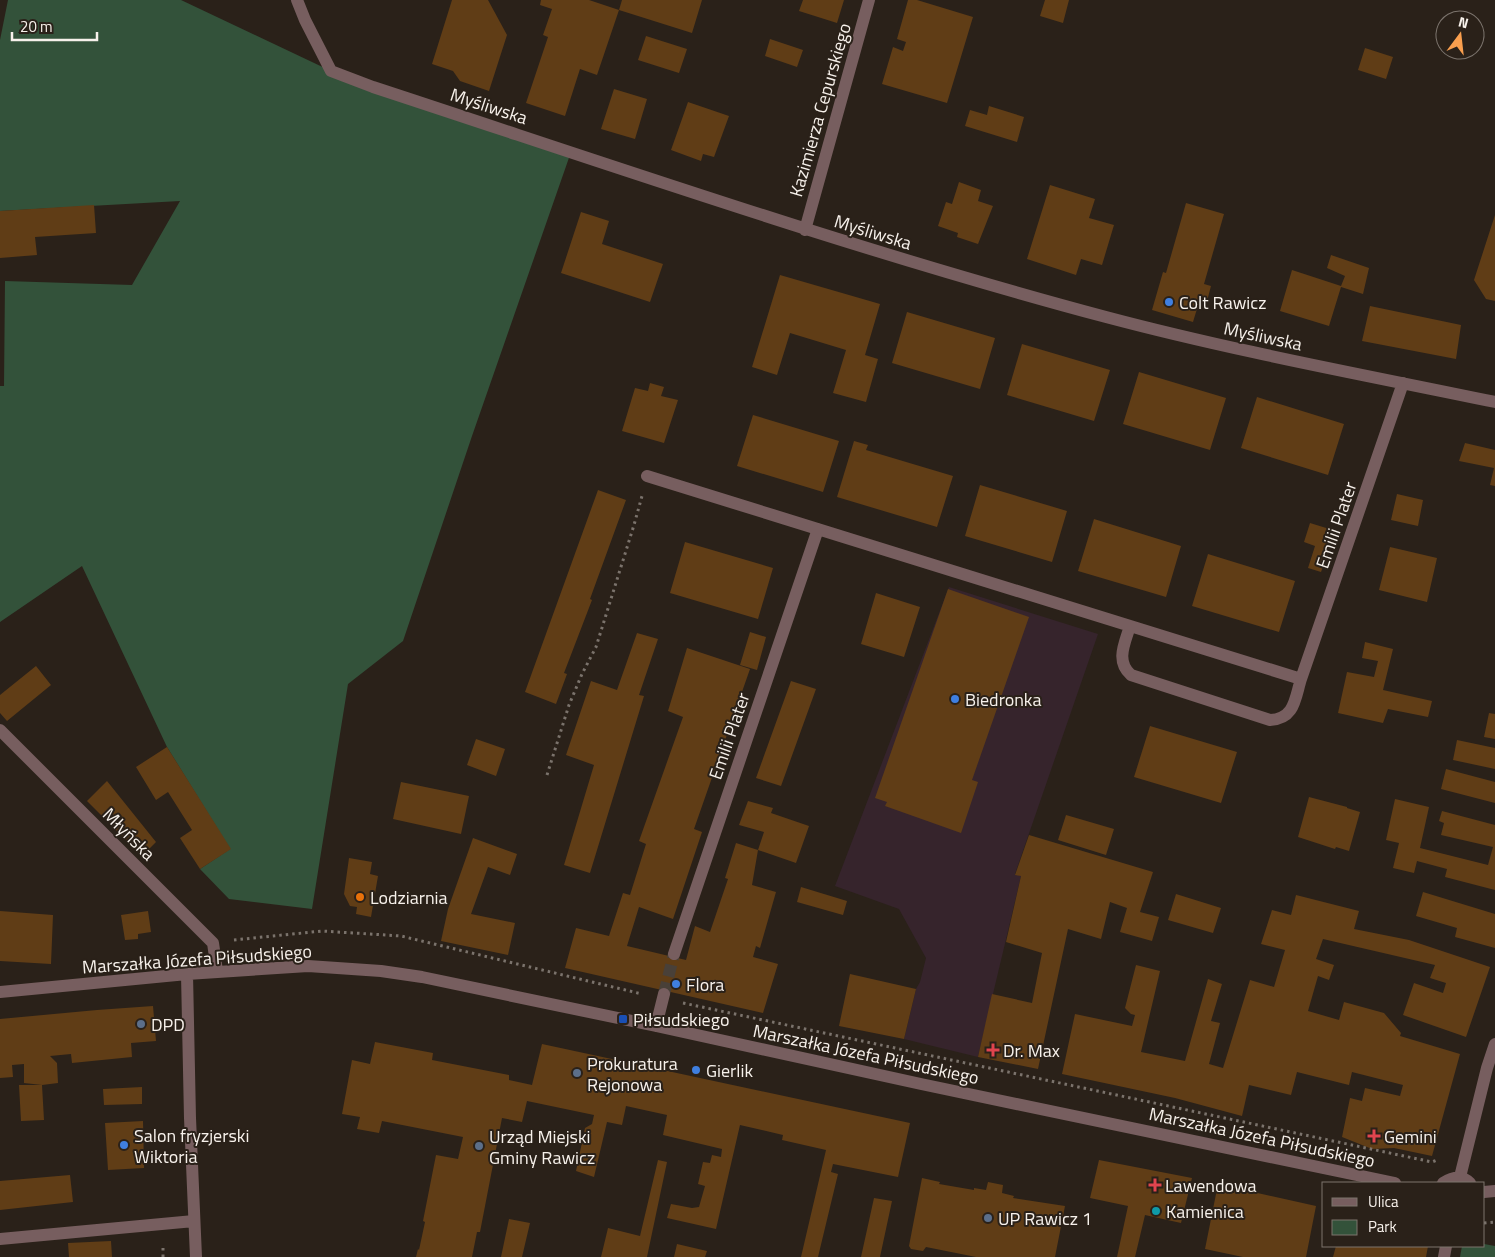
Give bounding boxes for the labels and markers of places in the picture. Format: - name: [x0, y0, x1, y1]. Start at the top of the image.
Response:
- place label: Colt Rawicz: [1179, 289, 1266, 316]
- marker: Colt Rawicz: [1163, 296, 1175, 308]
- place label: Biedronka: [965, 686, 1041, 713]
- marker: Biedronka: [949, 693, 961, 705]
- place label: Lodziarnia: [370, 884, 448, 911]
- marker: Lodziarnia: [354, 891, 366, 903]
- place label: Flora: [686, 971, 724, 998]
- marker: Flora: [670, 978, 682, 990]
- place label: Piłsudskiego: [633, 1006, 729, 1033]
- place label: DPD: [151, 1011, 185, 1038]
- marker: Piłsudskiego: [617, 1013, 629, 1025]
- marker: DPD: [135, 1018, 147, 1030]
- place label: Dr. Max: [1003, 1037, 1060, 1064]
- marker: Dr. Max: [987, 1044, 999, 1056]
- place label: Prokuratura Rejonowa: [587, 1050, 678, 1098]
- place label: Gierlik: [706, 1057, 753, 1084]
- marker: Gierlik: [690, 1064, 702, 1076]
- marker: Prokuratura Rejonowa: [571, 1067, 583, 1079]
- place label: Salon fryzjerski Wiktoria: [134, 1122, 249, 1170]
- place label: Urząd Miejski Gminy Rawicz: [489, 1123, 595, 1171]
- place label: Gemini: [1384, 1123, 1437, 1150]
- marker: Gemini: [1368, 1130, 1380, 1142]
- marker: Salon fryzjerski Wiktoria: [118, 1139, 130, 1151]
- marker: Urząd Miejski Gminy Rawicz: [473, 1140, 485, 1152]
- place label: Lawendowa: [1165, 1172, 1257, 1199]
- marker: Lawendowa: [1149, 1179, 1161, 1191]
- place label: Kamienica: [1166, 1198, 1244, 1225]
- place label: UP Rawicz 1: [998, 1205, 1092, 1232]
- marker: Kamienica: [1150, 1205, 1162, 1217]
- marker: UP Rawicz 1: [982, 1212, 994, 1224]

